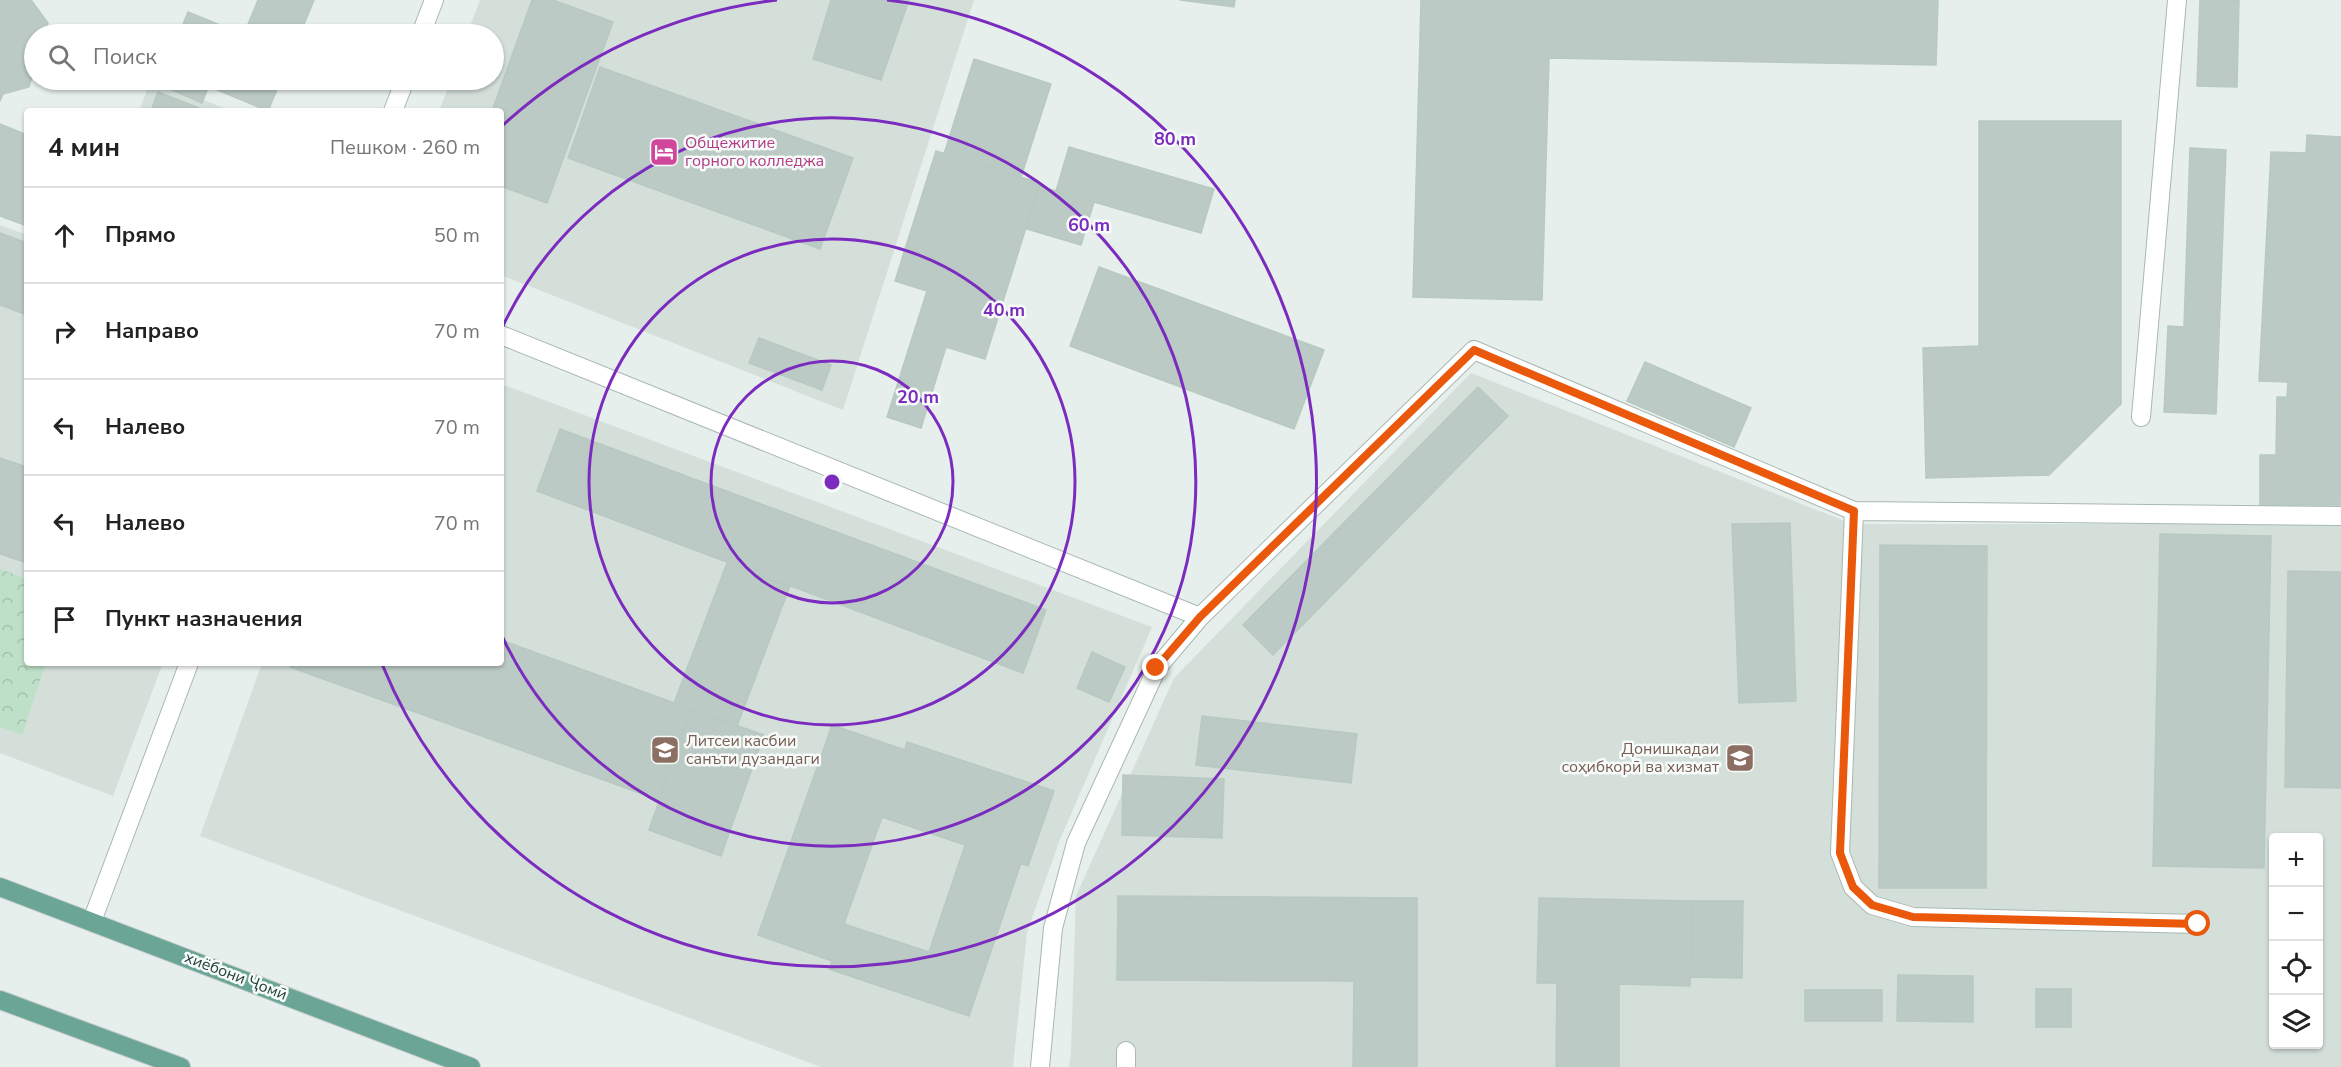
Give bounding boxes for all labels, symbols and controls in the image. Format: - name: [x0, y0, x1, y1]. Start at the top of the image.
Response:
- search box: [24, 24, 504, 90]
- icon: search: [45, 41, 78, 74]
- text: Поиск: [93, 42, 157, 72]
- text: 80 m: [1154, 127, 1196, 151]
- text: 4 мин: [48, 130, 120, 165]
- place label: Общежитие горного колледжа: [685, 132, 824, 172]
- text: Пешком · 260 m: [330, 134, 480, 161]
- hotel icon: Общежитие горного колледжа: [648, 136, 680, 168]
- text: 60 m: [1068, 213, 1110, 237]
- icon: ahead: [48, 219, 81, 252]
- text: Прямо: [105, 220, 176, 250]
- text: 50 m: [434, 222, 480, 249]
- text: 40 m: [983, 298, 1025, 322]
- icon: right: [48, 315, 81, 348]
- text: Направо: [105, 316, 199, 346]
- text: 70 m: [434, 318, 480, 345]
- text: 20 m: [897, 385, 939, 409]
- icon: left: [48, 411, 81, 444]
- text: Налево: [105, 412, 185, 442]
- text: 70 m: [434, 414, 480, 441]
- centre of rings: [822, 472, 842, 492]
- icon: left: [48, 507, 81, 540]
- text: Налево: [105, 508, 185, 538]
- text: 70 m: [434, 510, 480, 537]
- icon: arrive: [48, 603, 81, 636]
- text: Пункт назначения: [105, 604, 303, 634]
- route end: [1142, 654, 1168, 680]
- place label: Литсеи касбии санъти дузандаги: [686, 730, 820, 770]
- school or university icon: Литсеи касбии санъти дузандаги: [649, 734, 681, 766]
- place label: Донишкадаи соҳибкорӣ ва хизмат: [1561, 738, 1720, 778]
- school or university icon: Донишкадаи соҳибкорӣ ва хизмат: [1724, 742, 1756, 774]
- map controls: [2269, 833, 2323, 1049]
- button: +: [2269, 833, 2323, 887]
- button: −: [2269, 887, 2323, 941]
- route start: [2184, 910, 2210, 936]
- button: locate: [2269, 941, 2323, 995]
- street label: хиёбони Ҷомӣ: [182, 946, 290, 1006]
- button: layers: [2269, 995, 2323, 1049]

